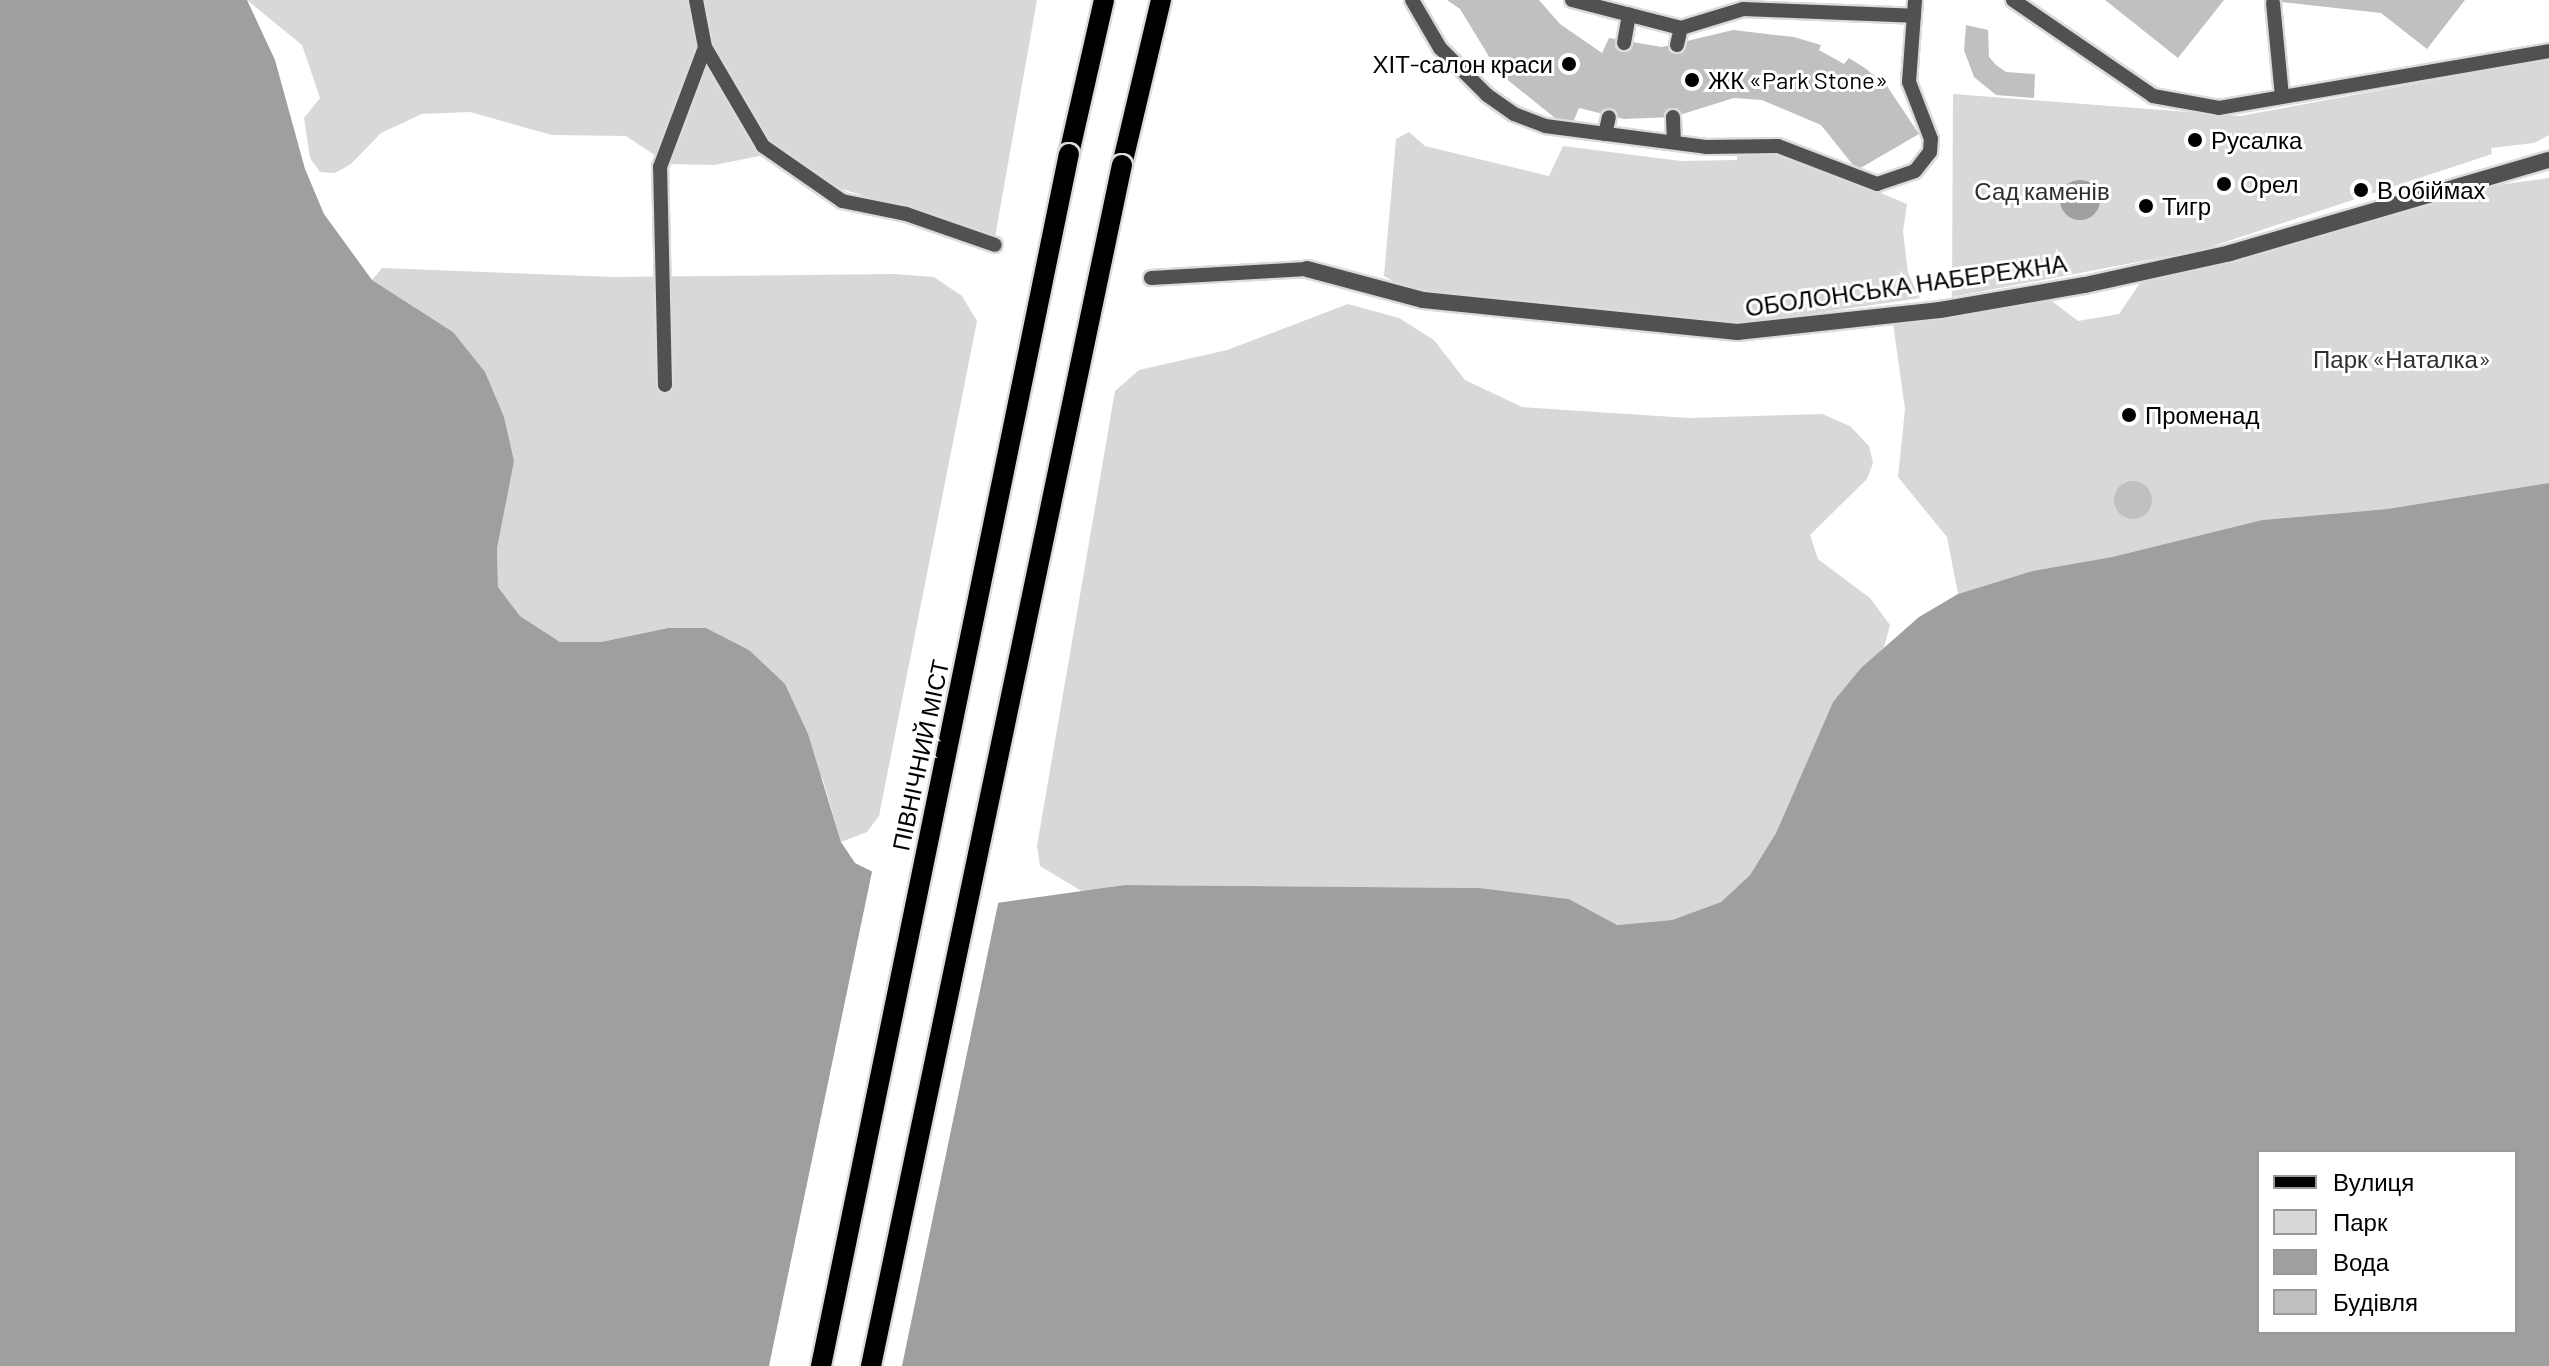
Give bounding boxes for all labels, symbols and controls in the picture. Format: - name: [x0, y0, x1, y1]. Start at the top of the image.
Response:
- place label: ХІТ-салон краси: [1373, 50, 1553, 78]
- marker: ХІТ-салон краси: [1560, 55, 1578, 73]
- place label: ЖК «Park Stone»: [1708, 66, 1888, 94]
- marker: ЖК «Park Stone»: [1683, 71, 1701, 89]
- place label: Русалка: [2211, 126, 2302, 154]
- marker: Русалка: [2186, 131, 2204, 149]
- place label: Орел: [2240, 170, 2299, 198]
- marker: Орел: [2215, 175, 2233, 193]
- place label: В обіймах: [2377, 176, 2485, 204]
- park label: Сад каменів: [1974, 177, 2110, 205]
- marker: В обіймах: [2352, 181, 2370, 199]
- place label: Тигр: [2162, 192, 2211, 220]
- marker: Тигр: [2137, 197, 2155, 215]
- street label: ОБОЛОНСЬКА НАБЕРЕЖНА: [1743, 248, 2069, 322]
- park label: Парк «Наталка»: [2313, 345, 2491, 373]
- place label: Променад: [2145, 401, 2259, 429]
- marker: Променад: [2120, 406, 2138, 424]
- street label: ПІВНІЧНИЙ МІСТ: [886, 657, 954, 853]
- legend: [2257, 1150, 2517, 1334]
- text: Вулиця: [2333, 1167, 2414, 1196]
- text: Парк: [2333, 1207, 2387, 1236]
- text: Вода: [2333, 1247, 2389, 1276]
- text: Будівля: [2333, 1287, 2418, 1316]

